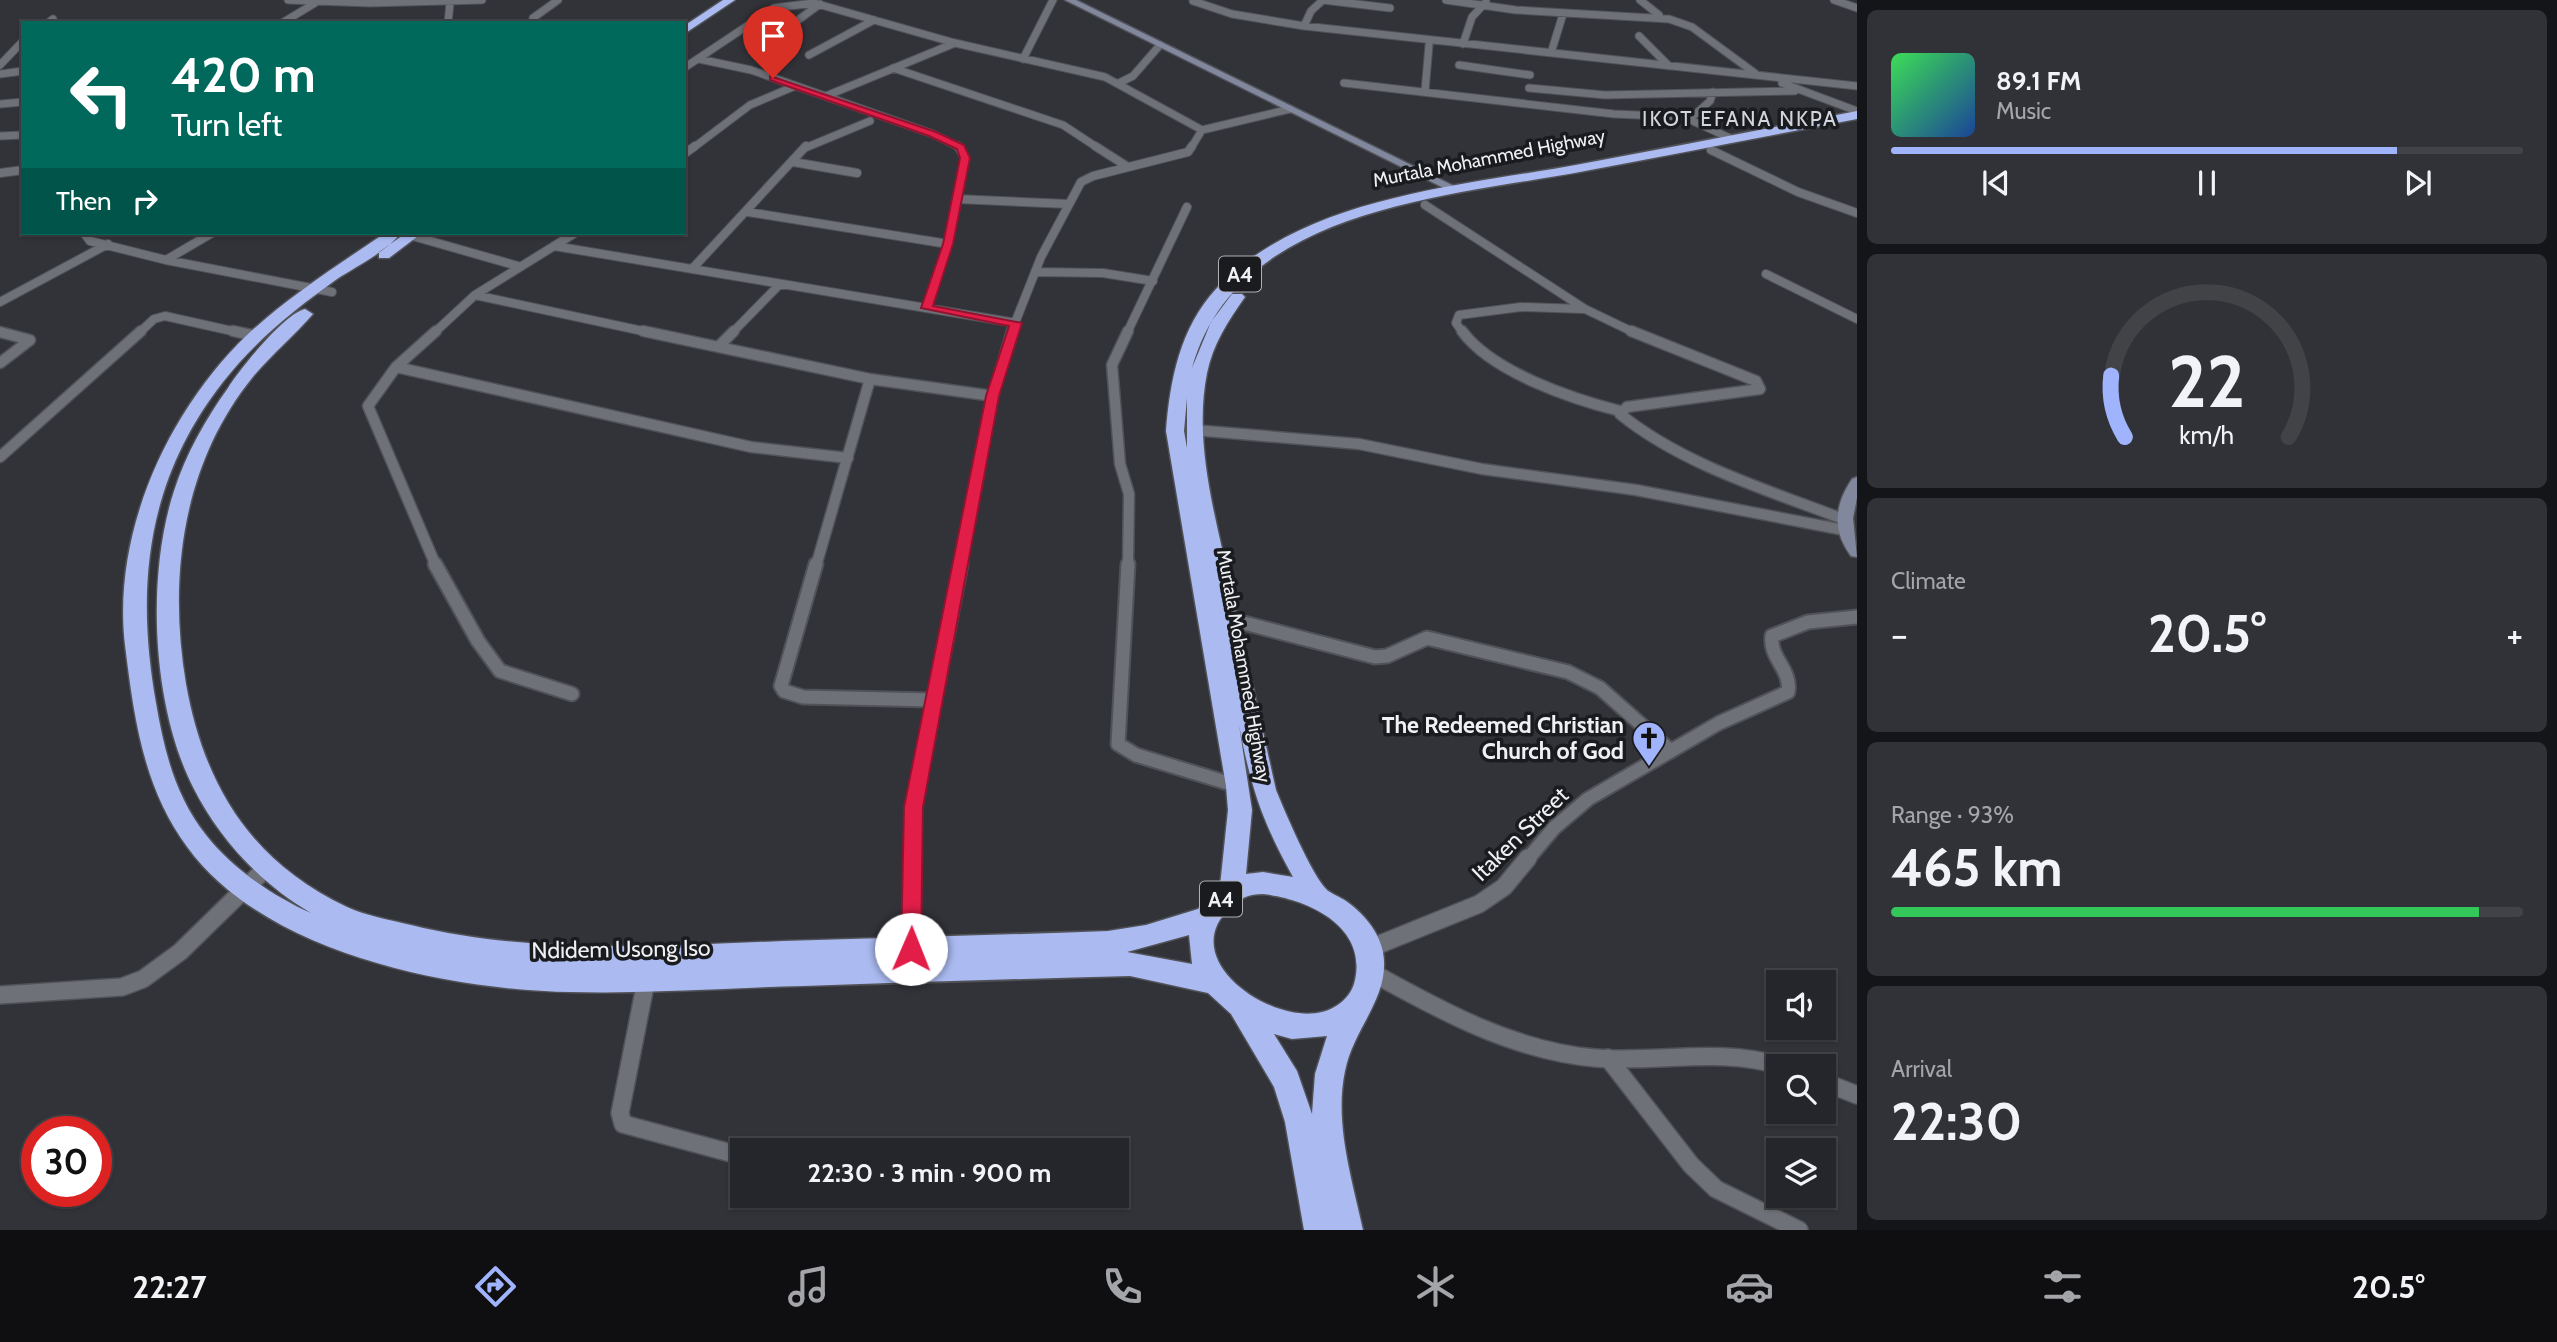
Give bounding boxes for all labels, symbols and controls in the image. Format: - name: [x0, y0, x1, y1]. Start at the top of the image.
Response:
- pin: [743, 6, 803, 78]
- icon: arrive: [754, 17, 792, 55]
- text: 420 m: [171, 45, 316, 104]
- icon: left: [56, 49, 147, 140]
- text: 89.1 FM: [1996, 65, 2082, 97]
- text: Music: [1996, 97, 2051, 125]
- text: Turn left: [171, 105, 282, 144]
- district label: IKOT EFANA NKPA: [1642, 106, 1838, 131]
- street label: Murtala Mohammed Highway: [1371, 124, 1608, 192]
- icon: previous: [1977, 164, 2015, 202]
- icon: pause: [2188, 164, 2226, 202]
- icon: next: [2399, 164, 2437, 202]
- icon: right: [126, 182, 164, 220]
- text: Then: [56, 185, 112, 217]
- road number: A4: [1219, 256, 1261, 292]
- text: 22: [2168, 337, 2246, 425]
- text: km/h: [2180, 420, 2234, 450]
- street label: Murtala Mohammed Highway: [1212, 548, 1276, 785]
- text: Climate: [1891, 567, 1966, 595]
- text: 20.5°: [2148, 602, 2266, 665]
- text: −: [1891, 611, 1908, 658]
- text: +: [2506, 611, 2523, 658]
- place label: The Redeemed Christian Church of God: [1382, 711, 1624, 765]
- church icon: The Redeemed Christian Church of God: [1630, 719, 1668, 768]
- street label: Itaken Street: [1466, 781, 1574, 887]
- text: Range · 93%: [1891, 801, 2014, 829]
- text: 465 km: [1891, 836, 2063, 899]
- road number: A4: [1200, 881, 1242, 916]
- position arrow: [874, 912, 948, 986]
- street label: Ndidem Usong Iso: [531, 933, 711, 965]
- map controls: [1766, 970, 1836, 1208]
- button: sound: [1766, 970, 1836, 1040]
- button: search: [1766, 1054, 1836, 1124]
- text: Arrival: [1891, 1055, 1952, 1083]
- text: 22:30: [1891, 1090, 2022, 1153]
- speed limit sign: 30: [21, 1116, 112, 1207]
- button: layers: [1766, 1138, 1836, 1208]
- text: 22:30 · 3 min · 900 m: [808, 1157, 1051, 1189]
- icon: directions: [471, 1262, 520, 1311]
- icon: music: [784, 1262, 833, 1311]
- icon: phone: [1098, 1262, 1147, 1311]
- icon: climate: [1411, 1262, 1460, 1311]
- icon: car: [1725, 1262, 1774, 1311]
- icon: filters: [2038, 1262, 2087, 1311]
- text: 22:27: [132, 1267, 206, 1306]
- text: 20.5°: [2352, 1267, 2425, 1306]

